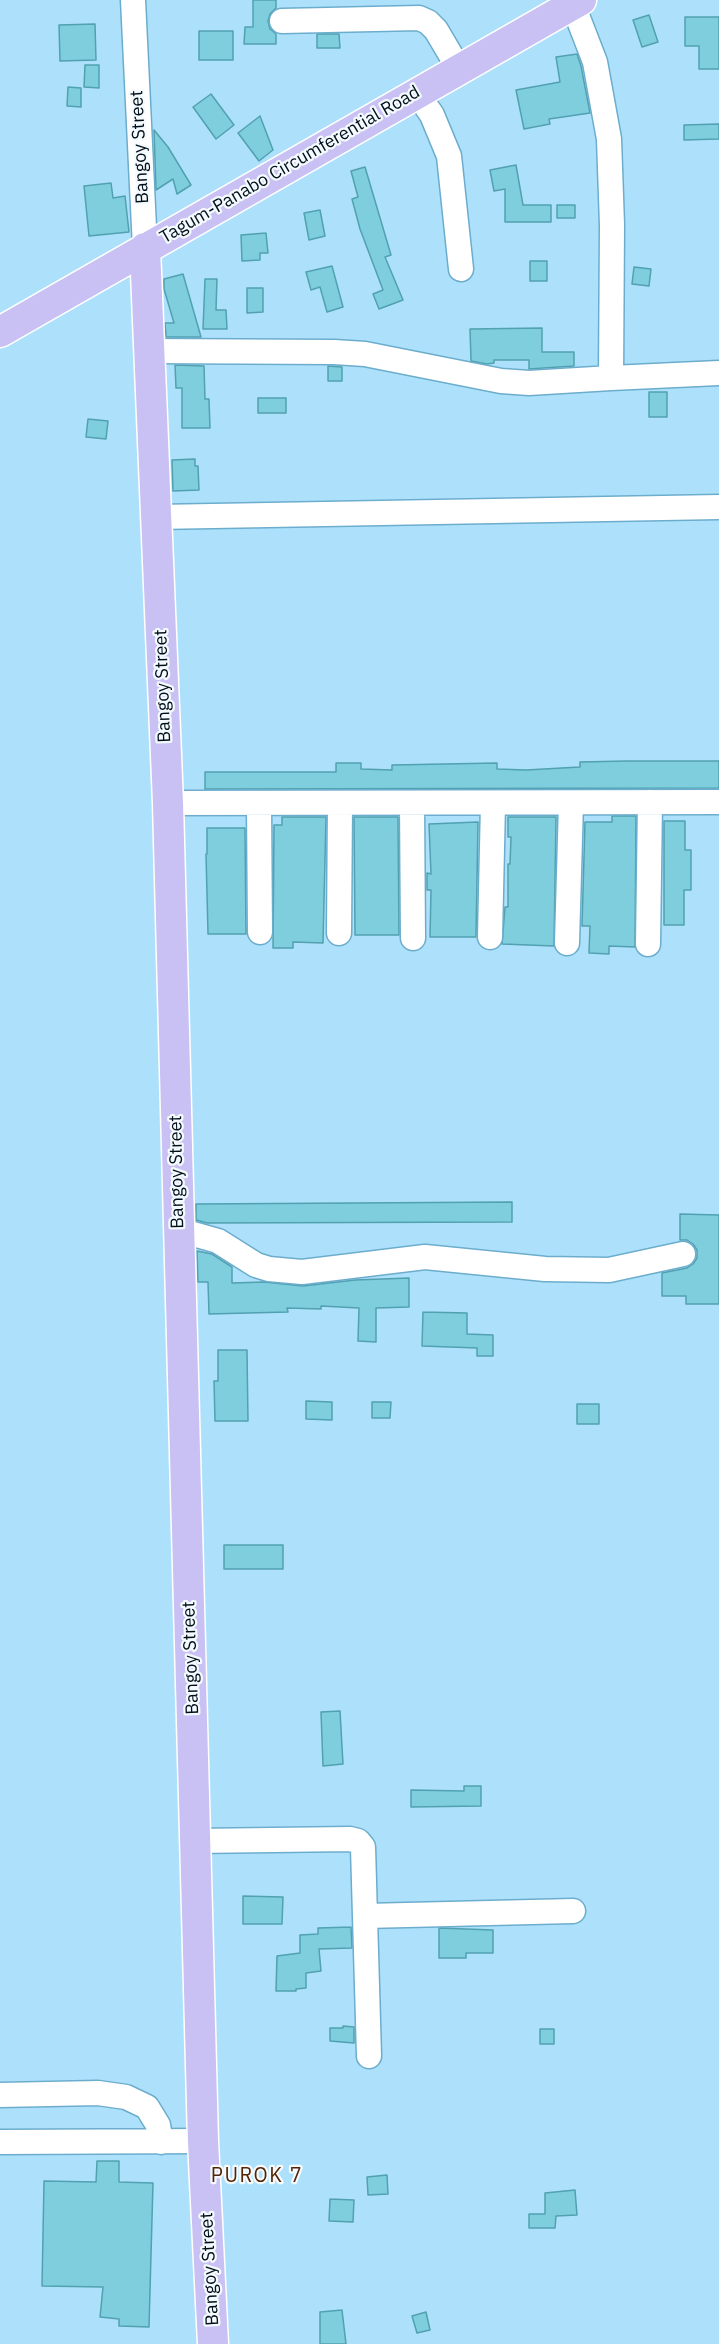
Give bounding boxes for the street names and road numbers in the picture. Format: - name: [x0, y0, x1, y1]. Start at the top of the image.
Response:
- street label: Tagum-Panabo Circumferential Road: [156, 82, 424, 248]
- street label: Bangoy Street: [126, 90, 154, 204]
- street label: Bangoy Street: [150, 629, 176, 743]
- street label: Bangoy Street: [165, 1115, 189, 1229]
- street label: Bangoy Street: [178, 1601, 204, 1715]
- street label: Bangoy Street: [196, 2212, 224, 2326]

